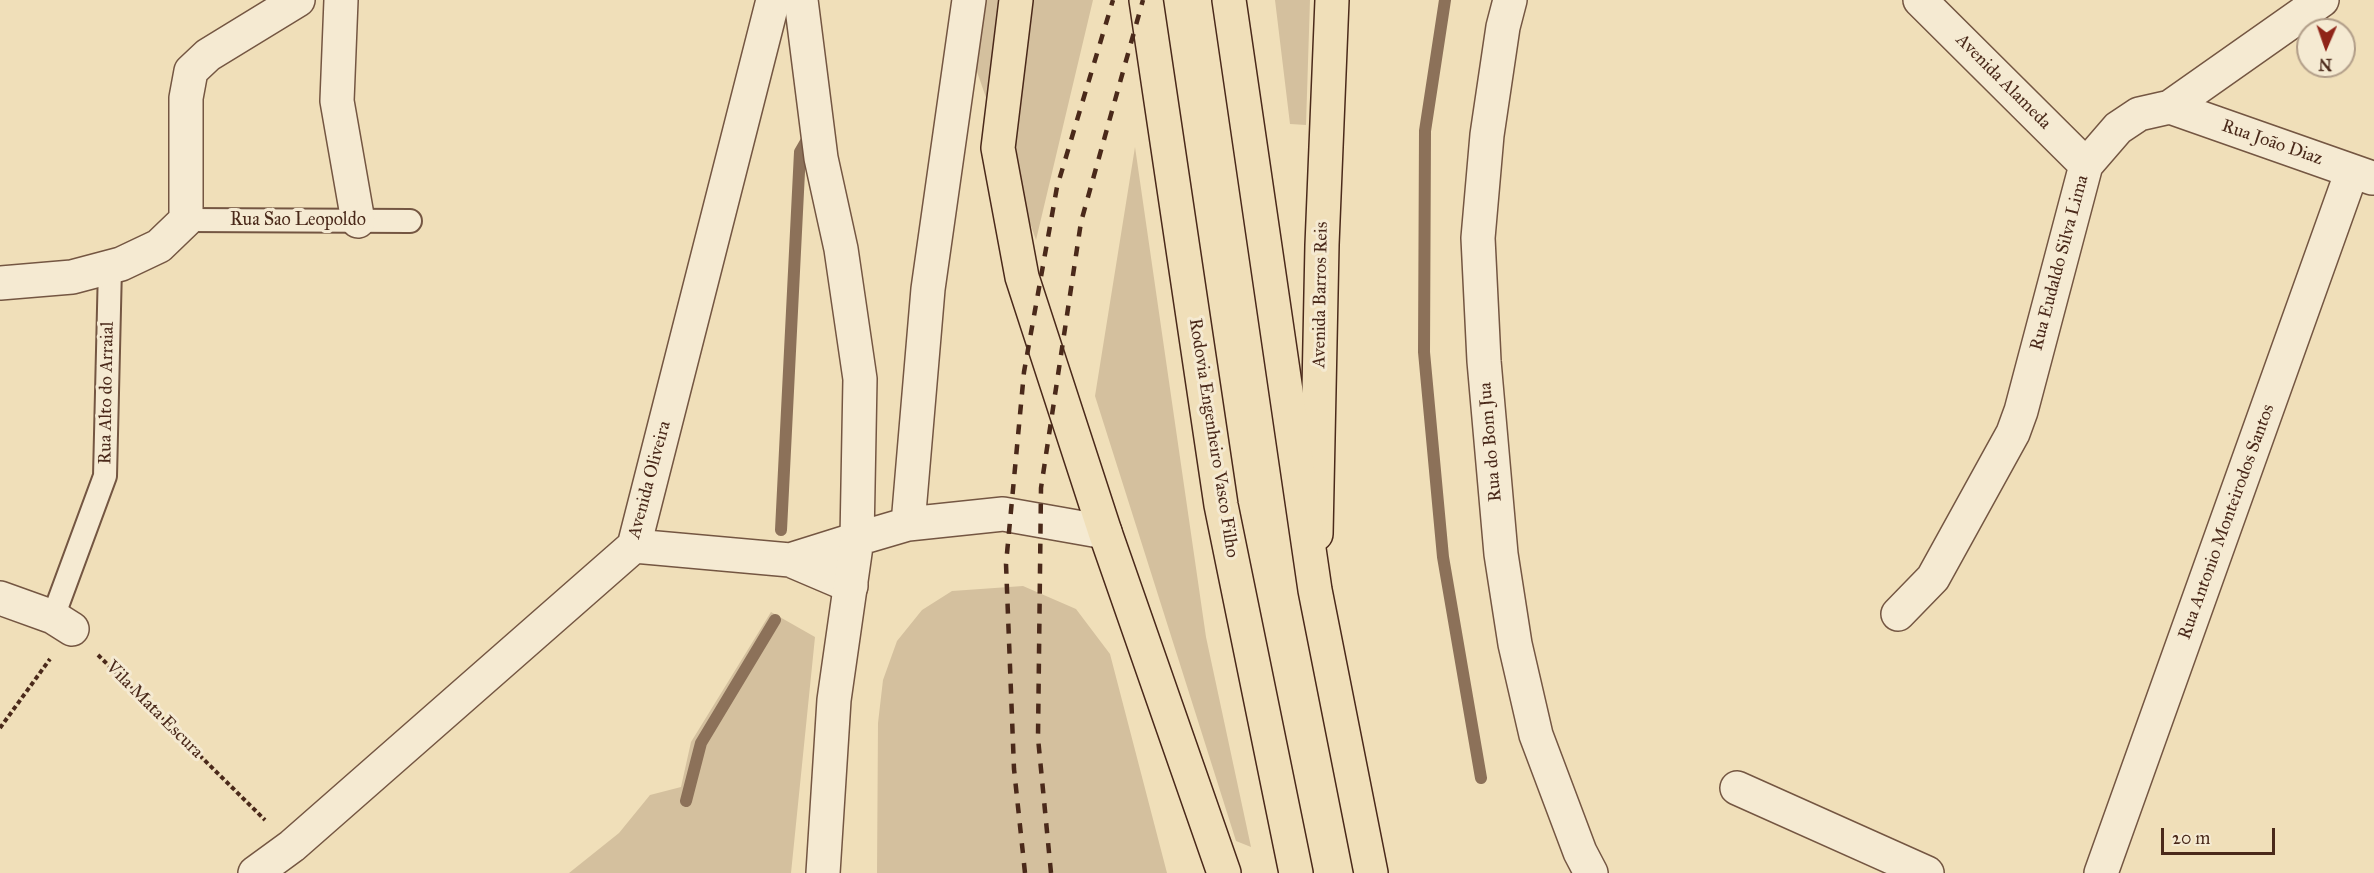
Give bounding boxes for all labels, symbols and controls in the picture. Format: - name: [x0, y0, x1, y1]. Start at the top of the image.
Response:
- north arrow: [2296, 18, 2356, 78]
- street label: Avenida Alameda: [1951, 30, 2055, 134]
- text: N: [2318, 55, 2333, 74]
- street label: Rua João Diaz: [2219, 116, 2325, 170]
- street label: Rua Eudaldo Silva Lima: [2026, 173, 2094, 353]
- street label: Rua Sao Leopoldo: [230, 210, 366, 232]
- street label: Avenida Barros Reis: [1309, 222, 1333, 368]
- street label: Rodovia Engenheiro Vasco Filho: [1183, 317, 1243, 559]
- street label: Rua Alto do Arraial: [95, 321, 119, 465]
- street label: Rua do Bom Jua: [1475, 381, 1507, 503]
- street label: Rua Antonio Monteirodos Santos: [2174, 401, 2280, 643]
- street label: Avenida Oliveira: [624, 419, 676, 541]
- street label: Vila Mata Escura: [101, 657, 207, 763]
- scale bar: [2164, 816, 2278, 854]
- text: 20 m: [2172, 827, 2210, 849]

